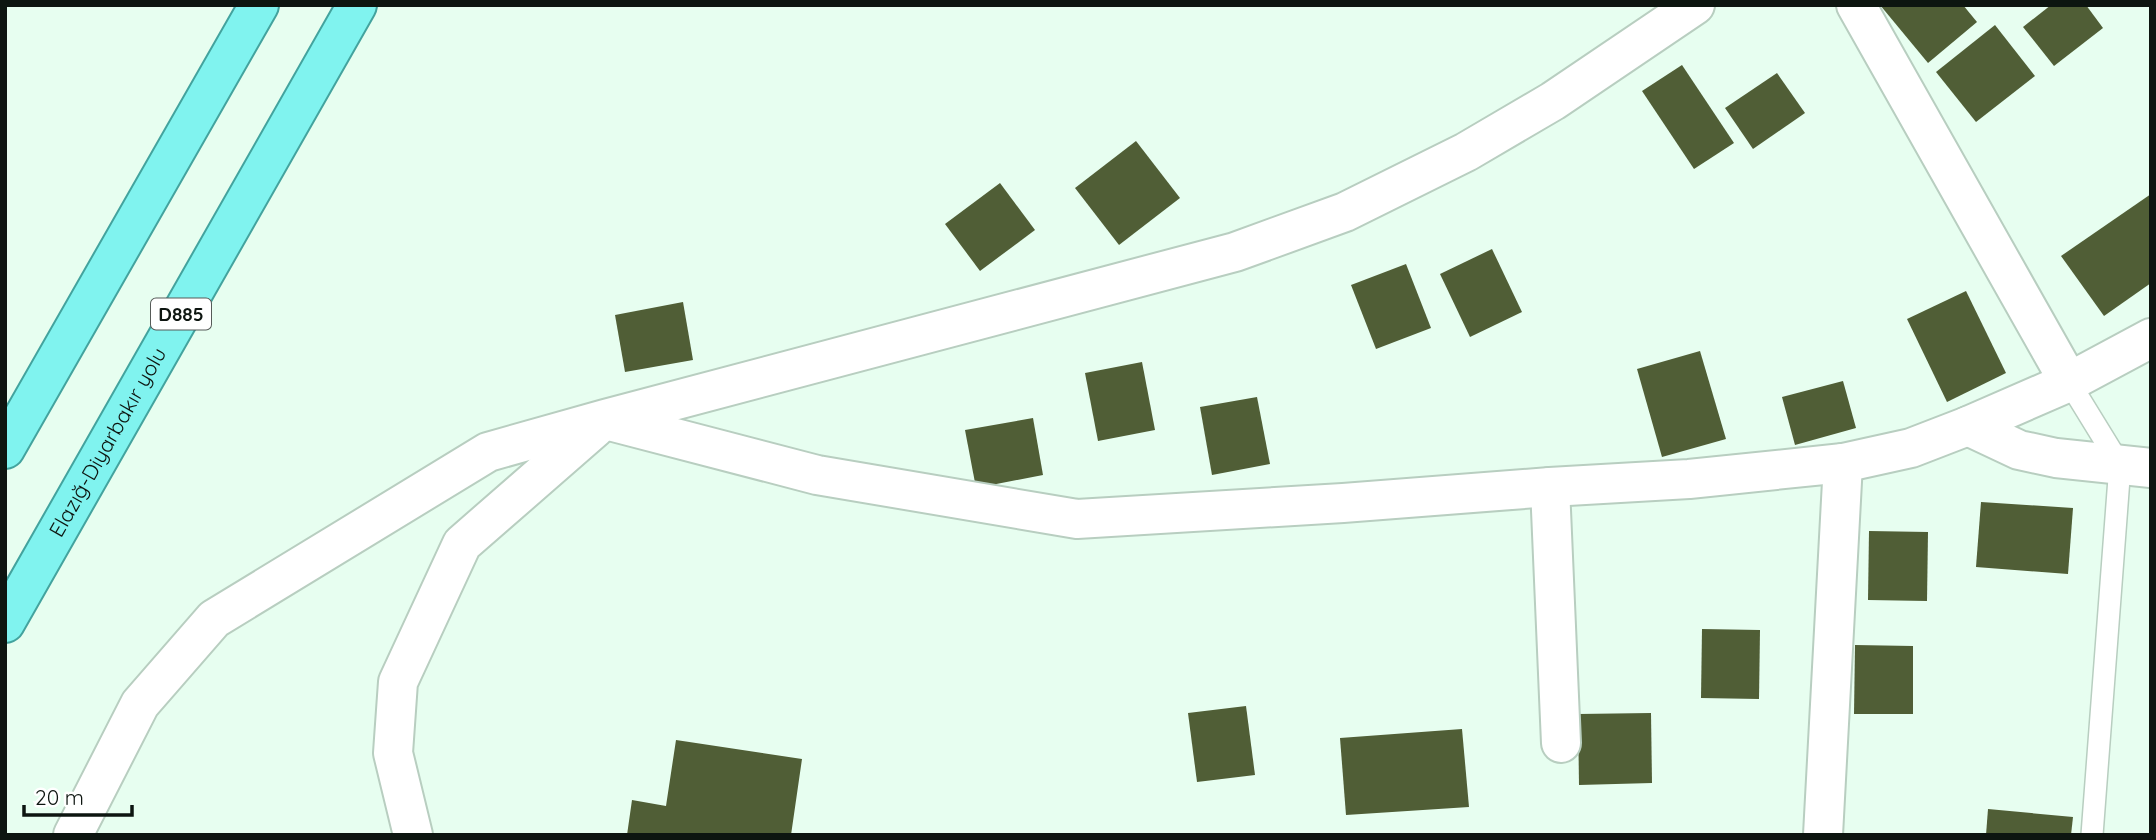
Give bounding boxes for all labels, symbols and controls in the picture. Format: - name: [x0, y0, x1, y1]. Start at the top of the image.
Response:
- road number: D885: [151, 298, 211, 330]
- street label: Elazığ-Diyarbakır yolu: [43, 342, 171, 541]
- scale bar: [24, 774, 133, 818]
- text: 20 m: [35, 784, 84, 810]

